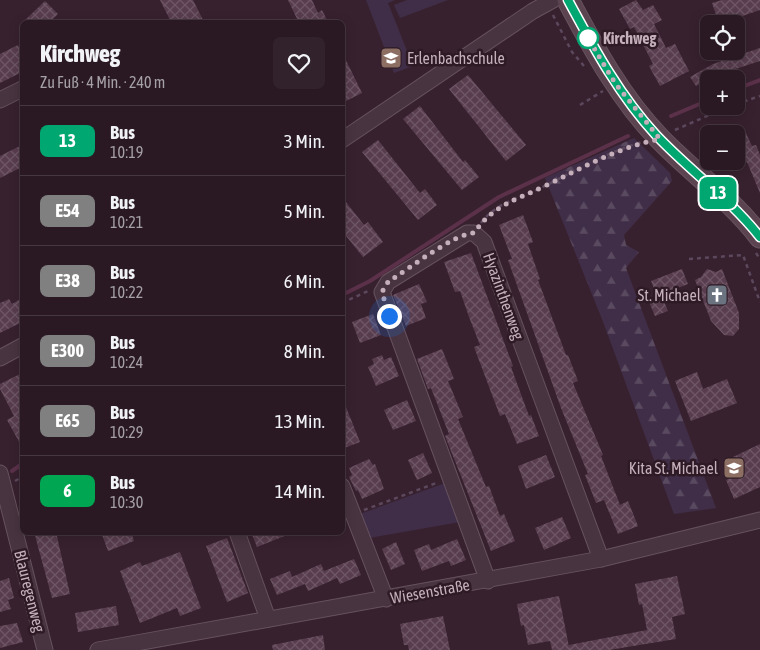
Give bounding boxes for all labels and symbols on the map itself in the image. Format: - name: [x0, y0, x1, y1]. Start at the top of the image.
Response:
- marker: Kirchweg: [577, 27, 599, 49]
- place label: Kirchweg: [603, 29, 657, 47]
- school or university icon: Erlenbachschule: [379, 46, 403, 70]
- place label: Erlenbachschule: [407, 49, 505, 67]
- line badge: 13: [696, 177, 740, 209]
- street label: Hyazinthenweg: [479, 250, 528, 342]
- church icon: St. Michael: [705, 283, 729, 307]
- place label: St. Michael: [638, 286, 702, 304]
- your location: [377, 304, 402, 329]
- school or university icon: Kita St. Michael: [722, 456, 746, 480]
- place label: Kita St. Michael: [629, 459, 719, 477]
- street label: Blauregenweg: [10, 548, 49, 634]
- street label: Wiesenstraße: [389, 575, 471, 607]

